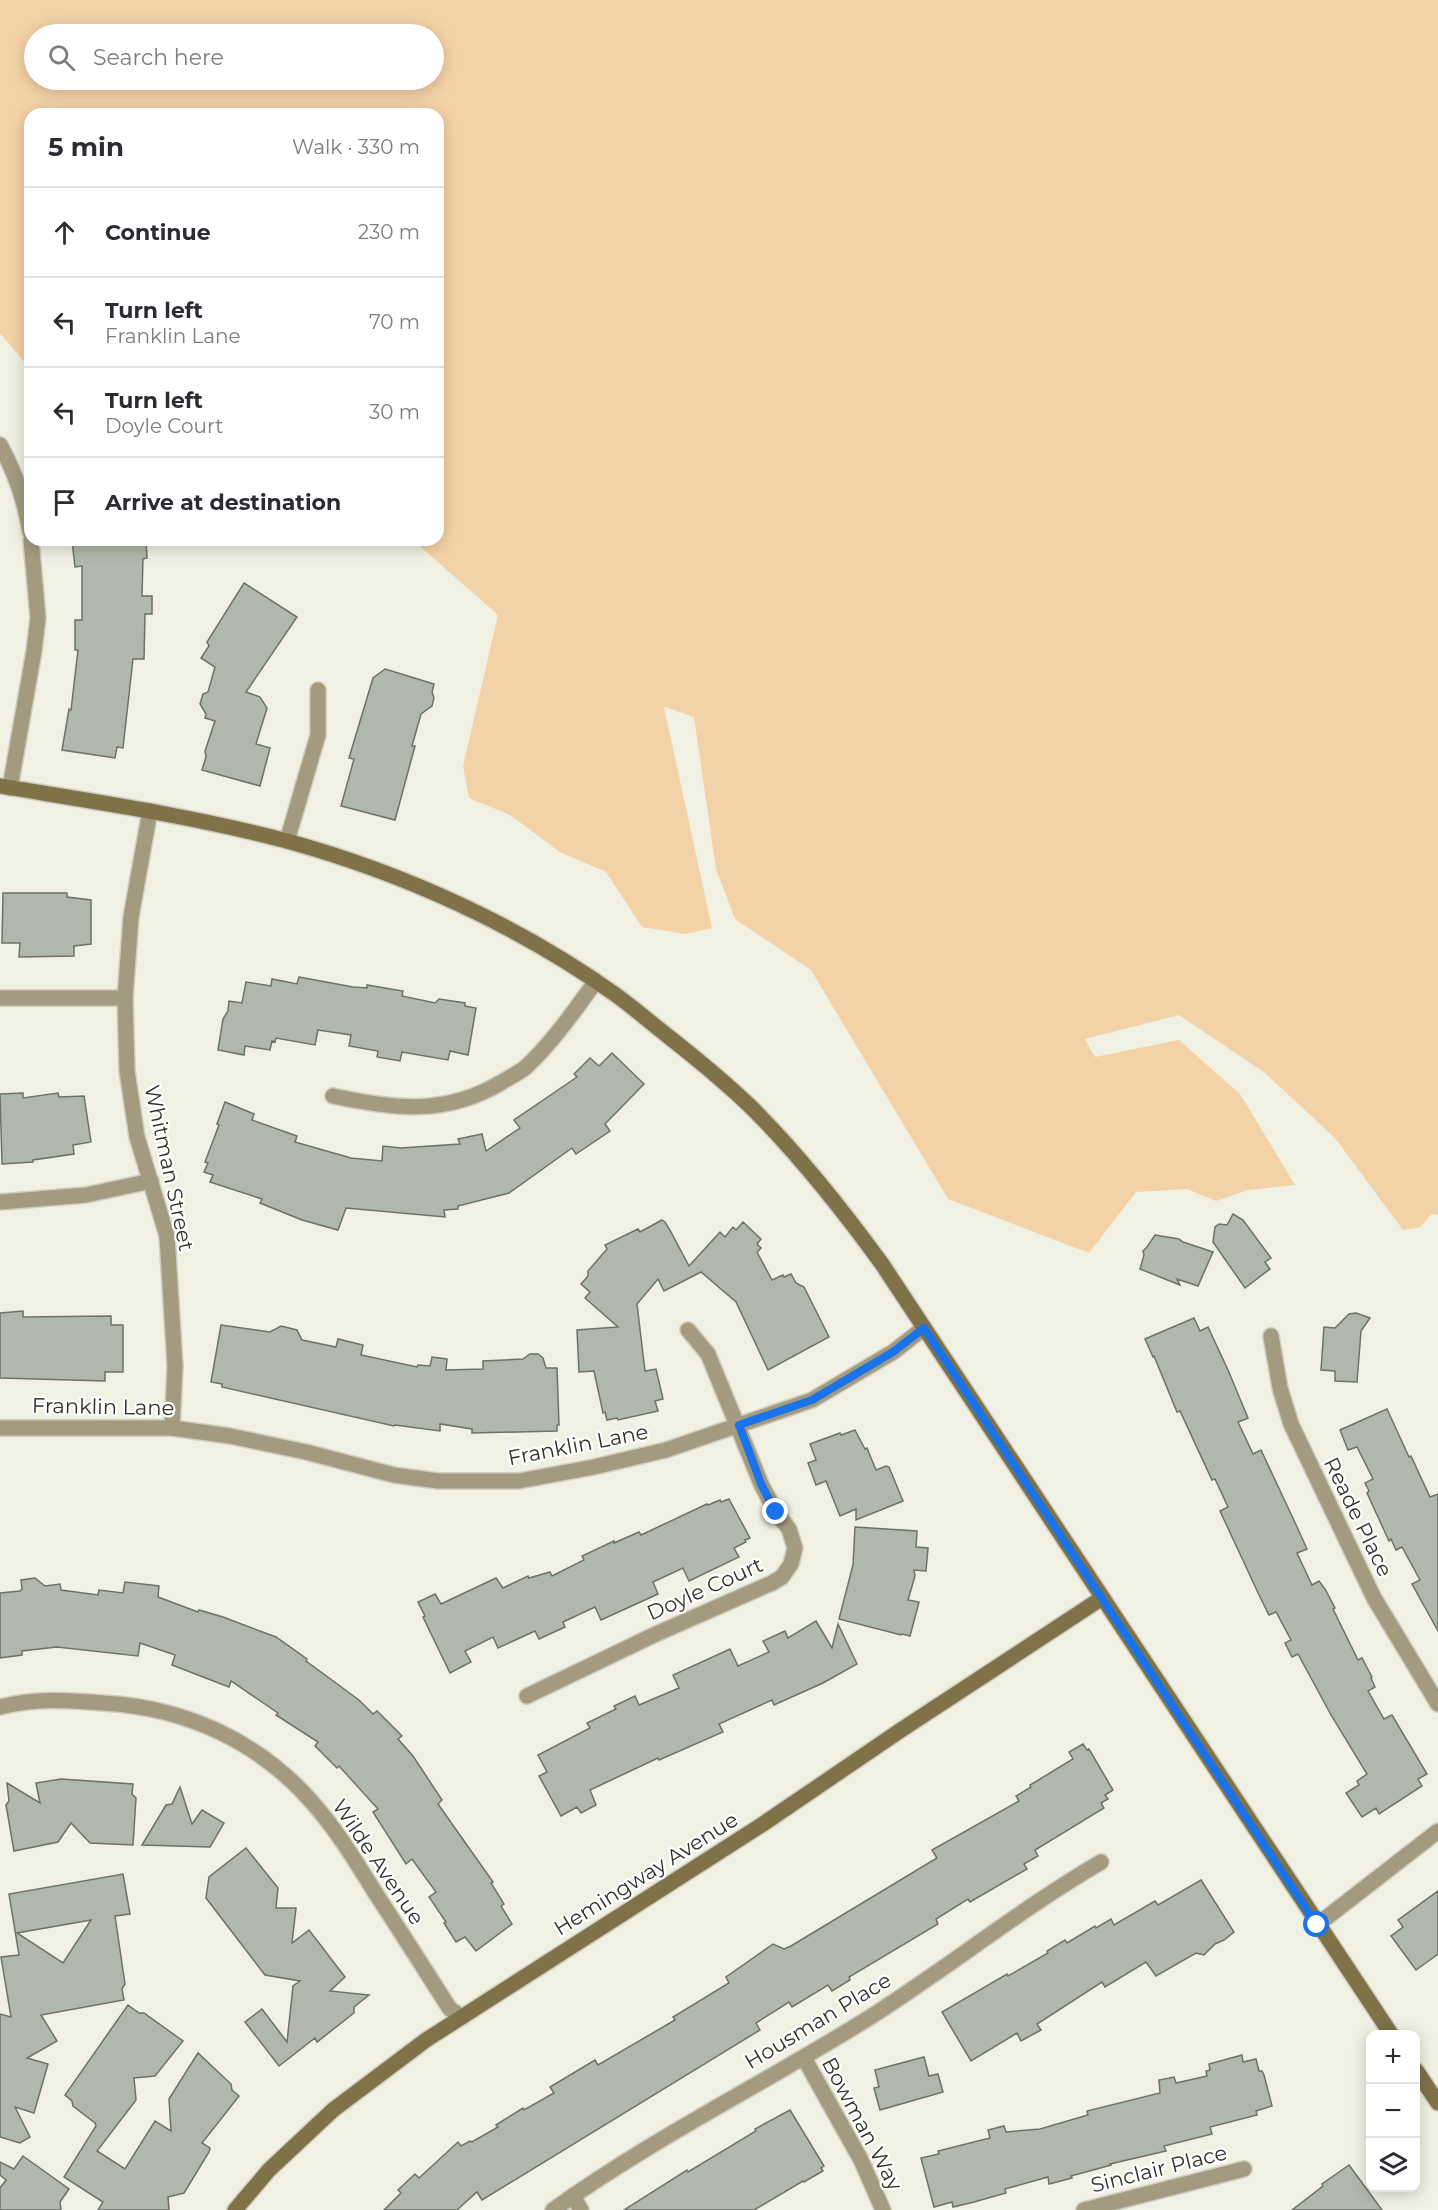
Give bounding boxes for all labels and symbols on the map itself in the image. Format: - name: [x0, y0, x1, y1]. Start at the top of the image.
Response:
- street label: Whitman Street: [140, 1083, 199, 1253]
- street label: Franklin Lane: [32, 1393, 174, 1420]
- street label: Franklin Lane: [506, 1419, 650, 1470]
- street label: Reade Place: [1319, 1453, 1398, 1581]
- route end: [762, 1498, 788, 1524]
- street label: Doyle Court: [643, 1552, 767, 1625]
- street label: Wilde Avenue: [327, 1794, 430, 1929]
- street label: Hemingway Avenue: [549, 1807, 742, 1940]
- route start: [1303, 1911, 1329, 1937]
- street label: Housman Place: [740, 1967, 895, 2074]
- street label: Bowman Way: [817, 2053, 908, 2195]
- street label: Sinclair Place: [1088, 2140, 1230, 2198]

